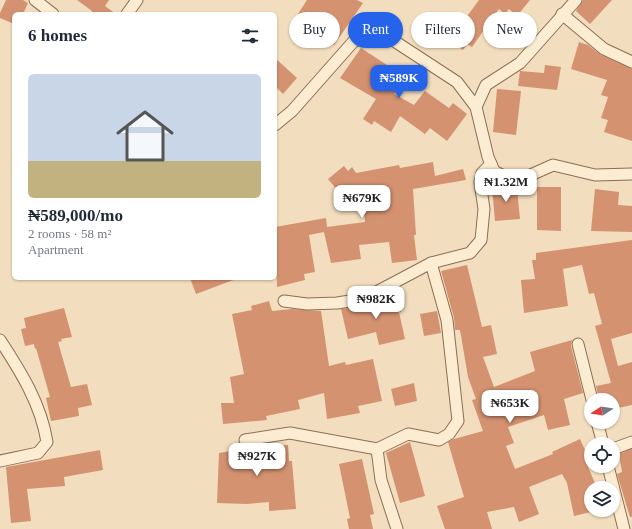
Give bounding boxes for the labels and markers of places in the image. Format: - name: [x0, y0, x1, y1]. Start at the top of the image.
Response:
- pin: ₦589K: [371, 65, 427, 99]
- pin: ₦1.32M: [473, 169, 539, 203]
- pin: ₦679K: [334, 185, 390, 219]
- pin: ₦982K: [348, 286, 404, 320]
- pin: ₦653K: [482, 390, 538, 424]
- pin: ₦927K: [229, 443, 285, 477]

